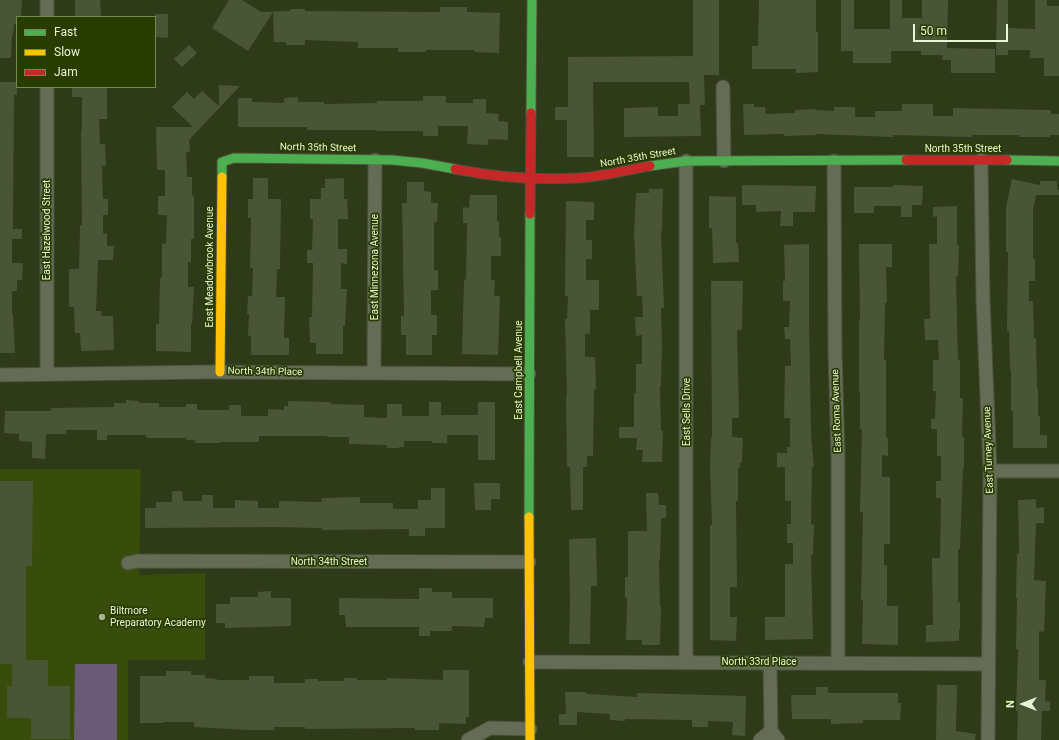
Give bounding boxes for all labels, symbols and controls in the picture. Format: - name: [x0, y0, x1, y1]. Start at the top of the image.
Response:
- legend: [16, 16, 156, 88]
- scale bar: [915, 16, 1010, 42]
- text: 50 m: [920, 24, 947, 38]
- text: Fast: [54, 25, 77, 39]
- text: Slow: [54, 45, 80, 59]
- text: Jam: [54, 65, 78, 79]
- street label: North 35th Street: [280, 141, 356, 155]
- street label: North 35th Street: [925, 143, 1001, 155]
- street label: North 35th Street: [599, 145, 677, 171]
- street label: East Hazelwood Street: [41, 180, 53, 280]
- street label: East Meadowbrook Avenue: [204, 207, 216, 327]
- street label: East Minnezona Avenue: [369, 214, 381, 320]
- street label: East Campbell Avenue: [513, 320, 525, 420]
- street label: North 34th Place: [227, 365, 303, 379]
- street label: East Roma Avenue: [830, 369, 844, 453]
- street label: East Sells Drive: [681, 378, 693, 446]
- street label: East Turney Avenue: [981, 406, 997, 494]
- street label: North 34th Street: [291, 556, 367, 568]
- place label: Biltmore Preparatory Academy: [110, 605, 206, 628]
- marker: Biltmore Preparatory Academy: [97, 612, 107, 622]
- street label: North 33rd Place: [721, 656, 797, 668]
- north arrow: [1003, 684, 1043, 724]
- text: N: [1004, 700, 1017, 708]

